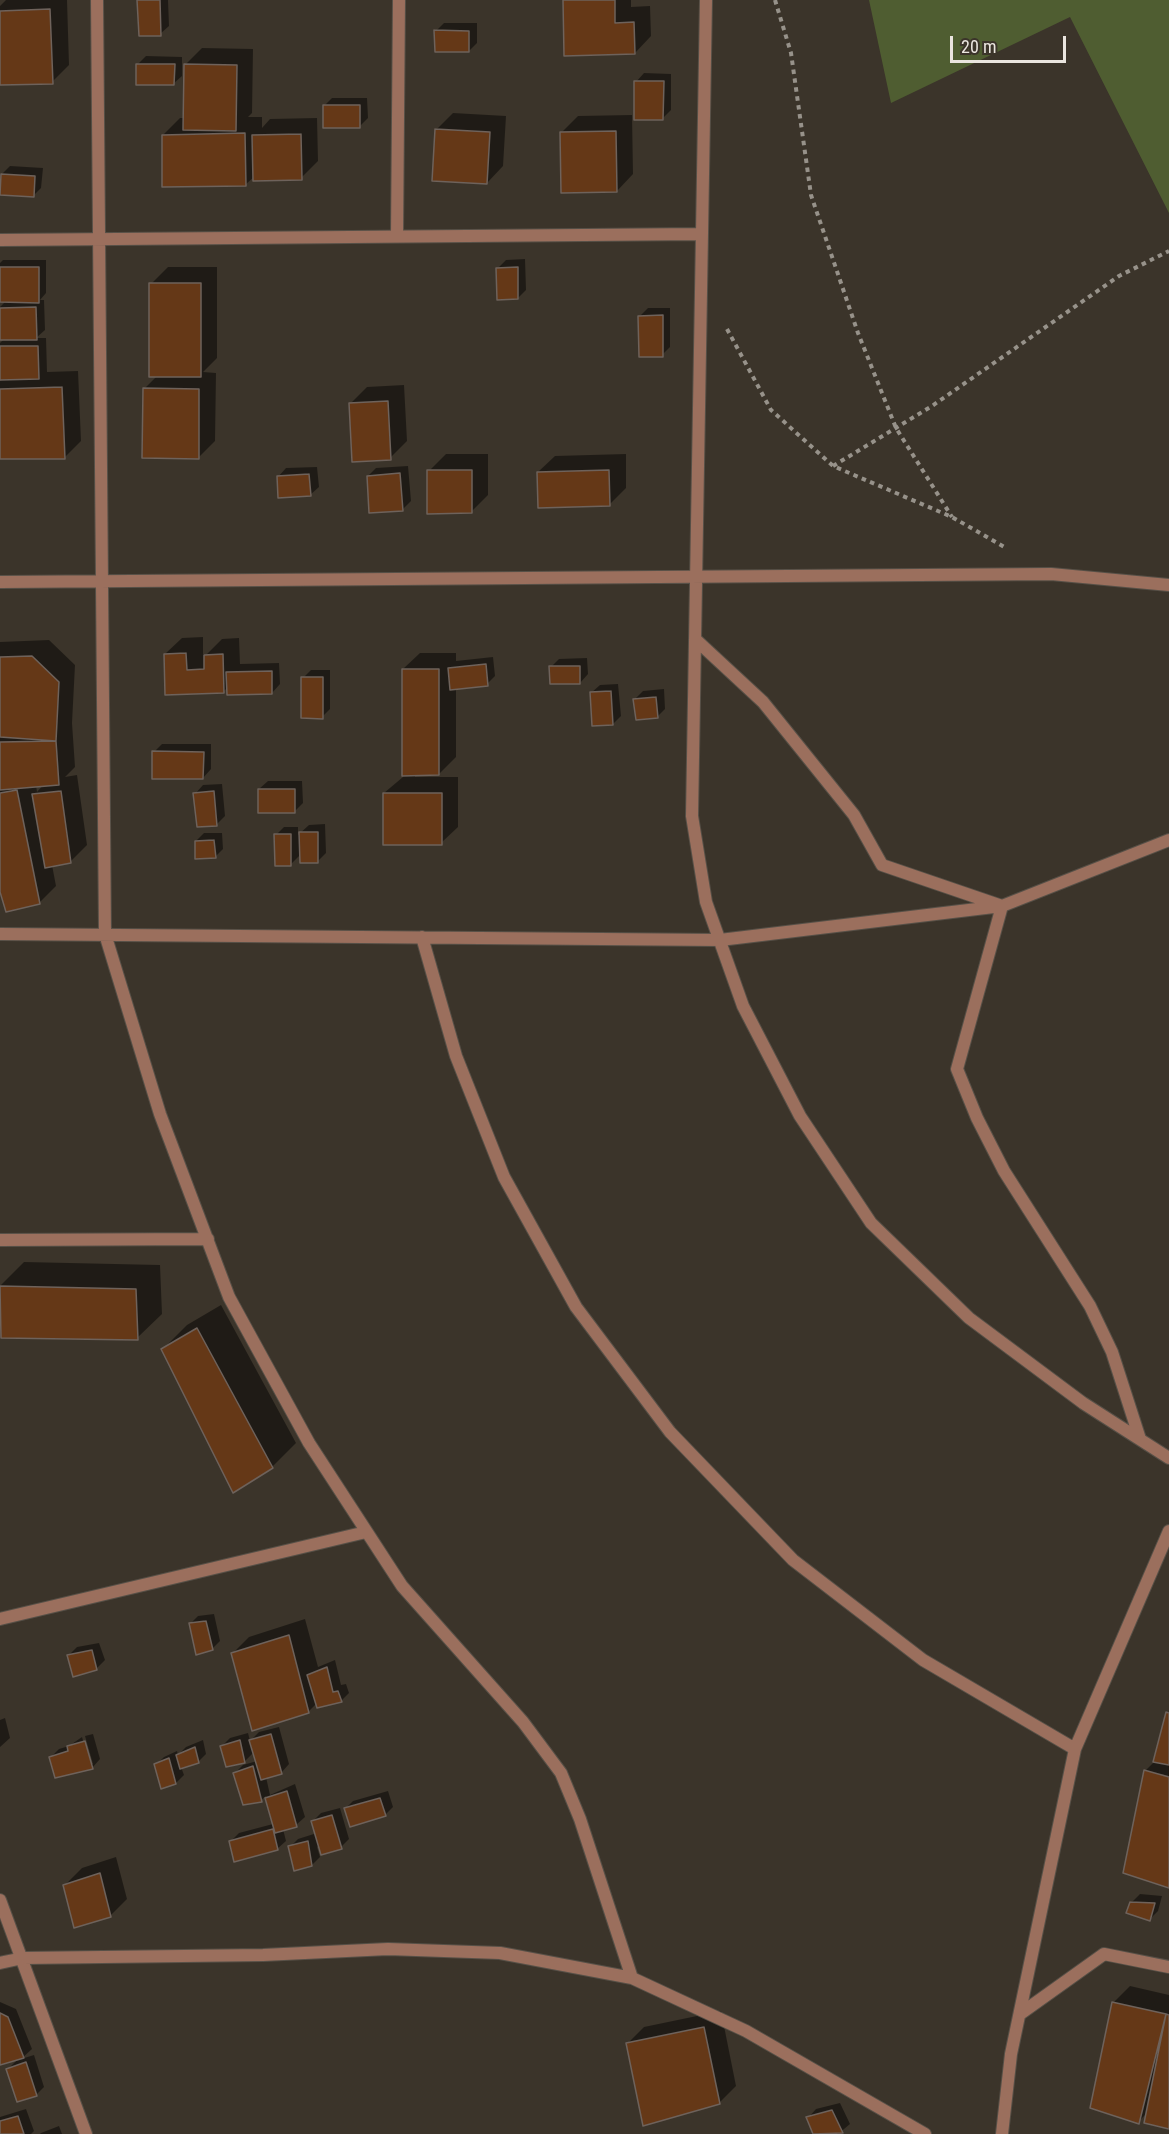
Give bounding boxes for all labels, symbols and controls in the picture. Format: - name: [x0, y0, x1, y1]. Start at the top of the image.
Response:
- scale bar: [953, 24, 1068, 62]
- text: 20 m: [961, 36, 996, 57]

